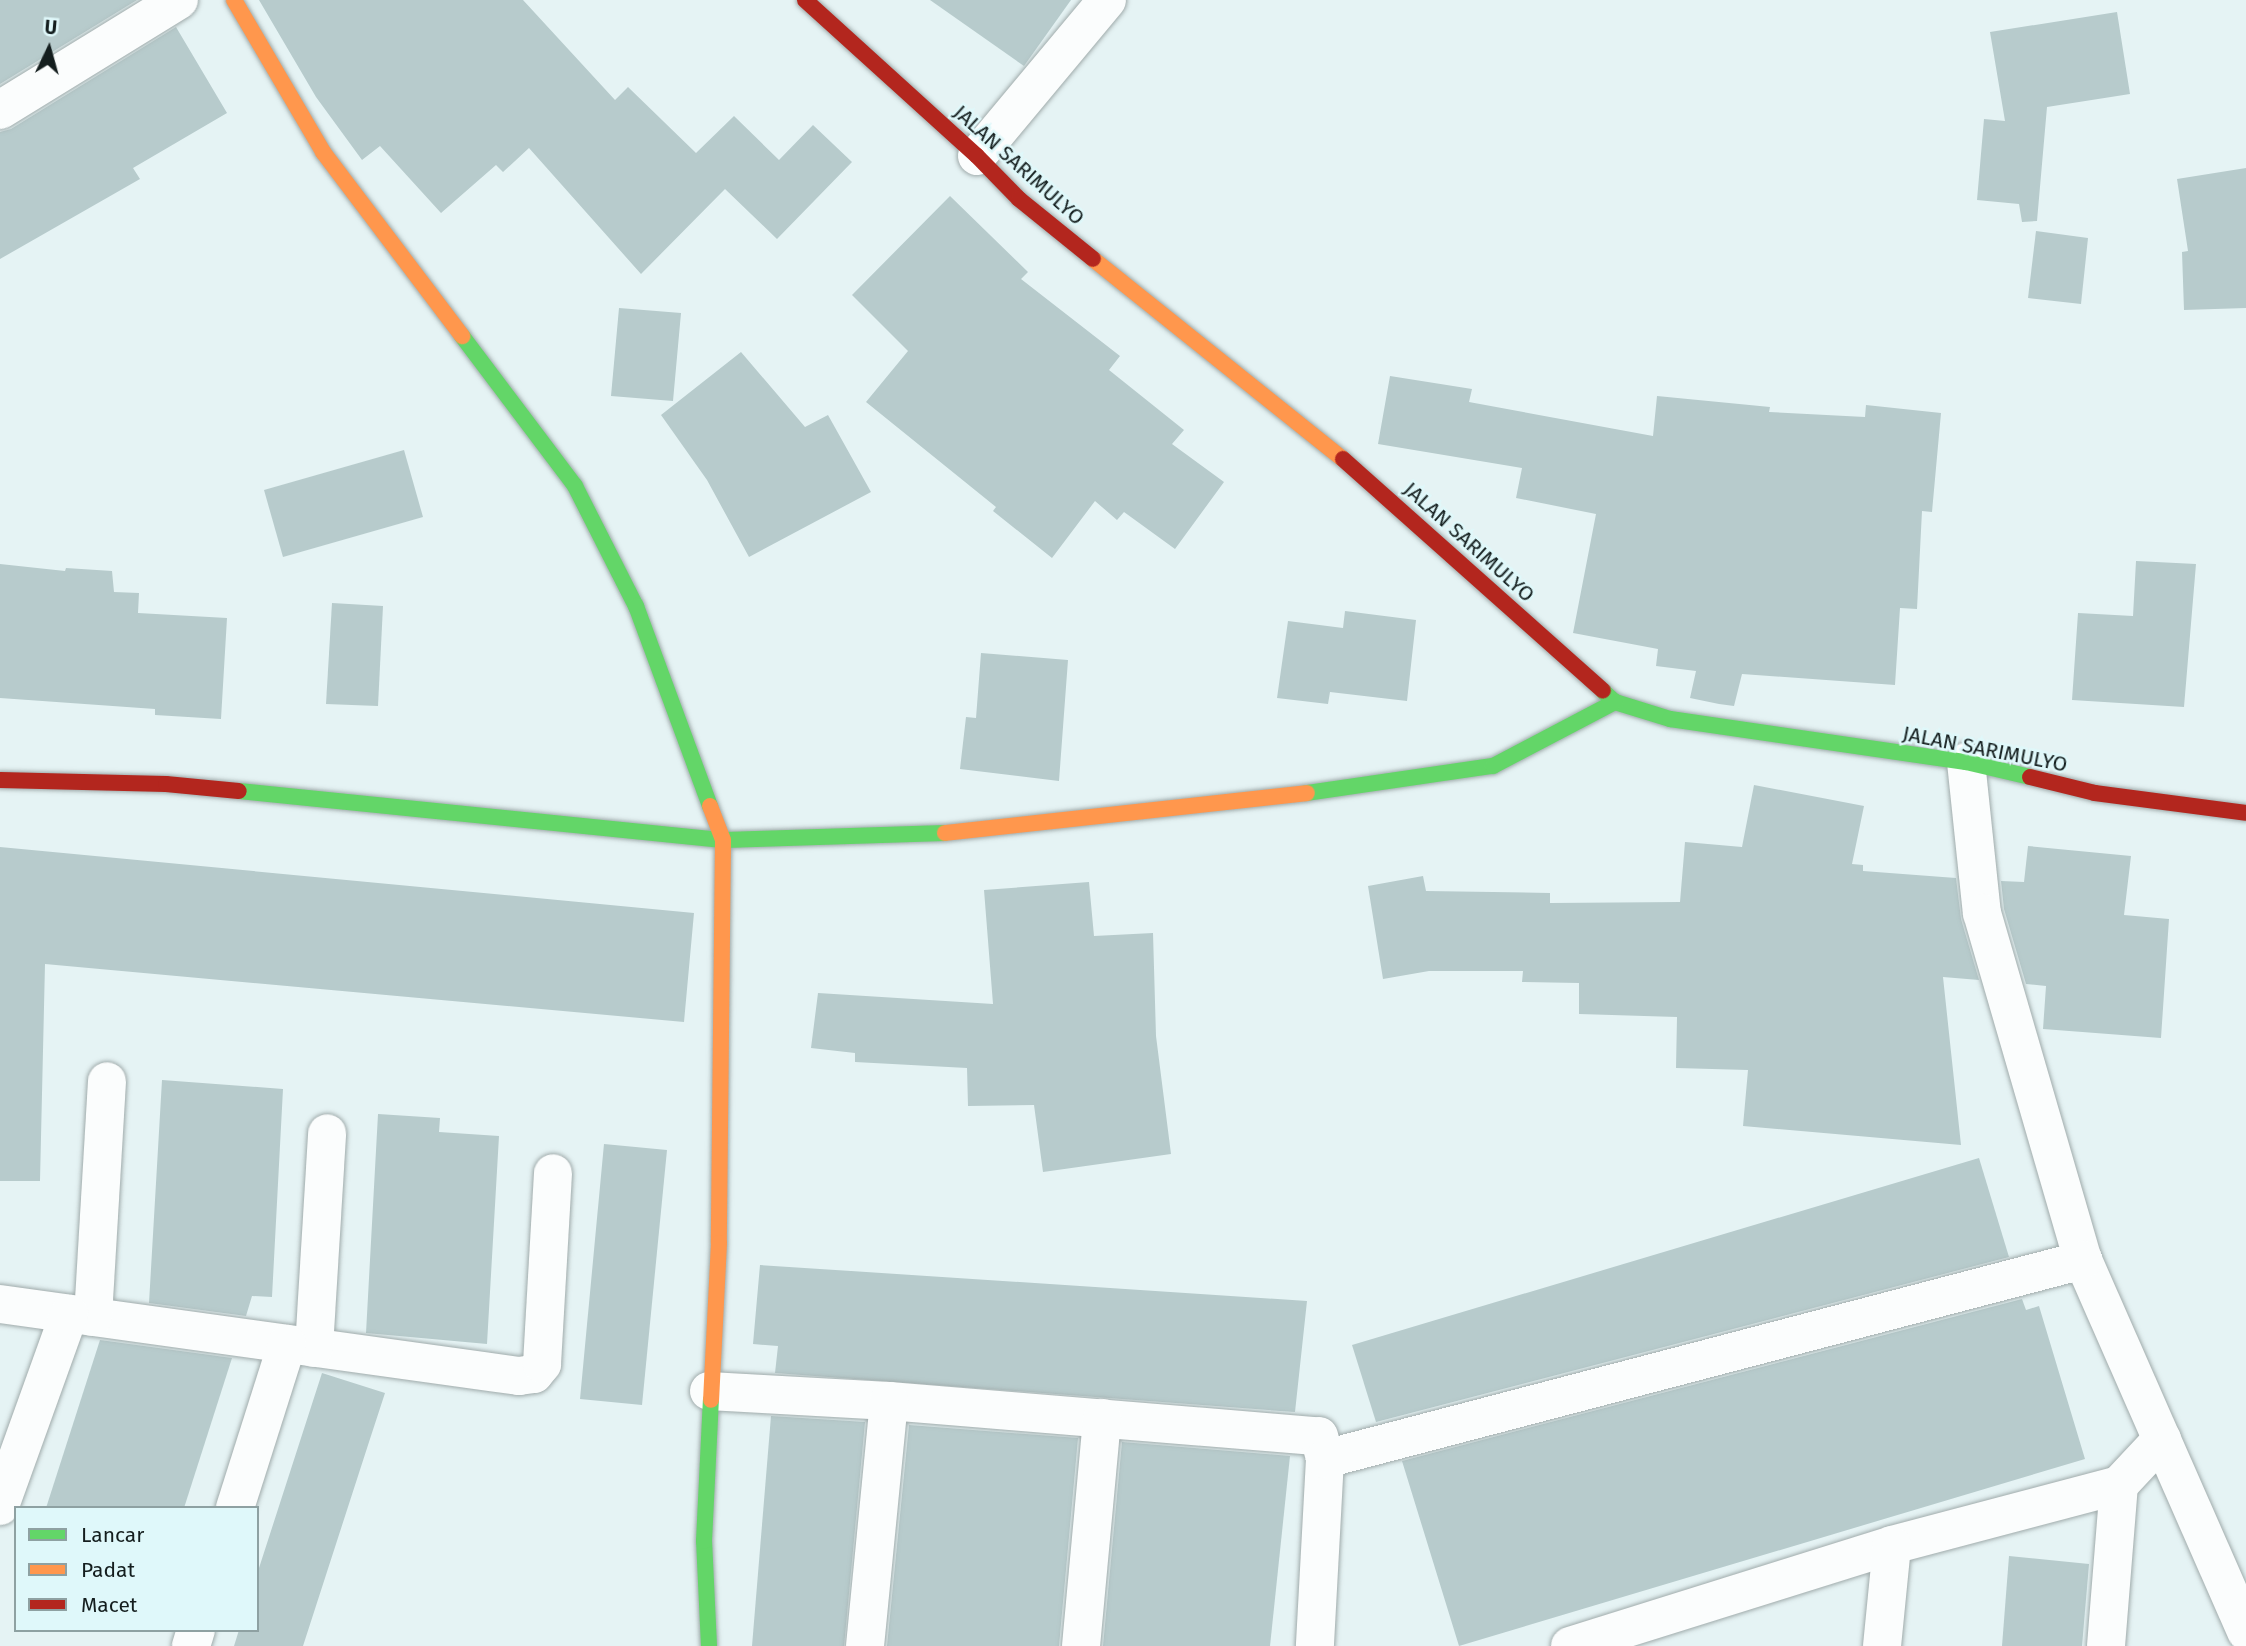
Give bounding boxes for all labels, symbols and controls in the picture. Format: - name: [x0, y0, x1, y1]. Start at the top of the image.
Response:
- north arrow: [14, 14, 84, 84]
- text: U: [44, 16, 58, 40]
- street label: JALAN SARIMULYO: [948, 100, 1090, 230]
- street label: JALAN SARIMULYO: [1398, 477, 1540, 607]
- street label: JALAN SARIMULYO: [1900, 721, 2070, 777]
- legend: [14, 1506, 259, 1632]
- text: Lancar: [81, 1522, 144, 1548]
- text: Padat: [81, 1557, 135, 1583]
- text: Macet: [81, 1592, 137, 1618]

